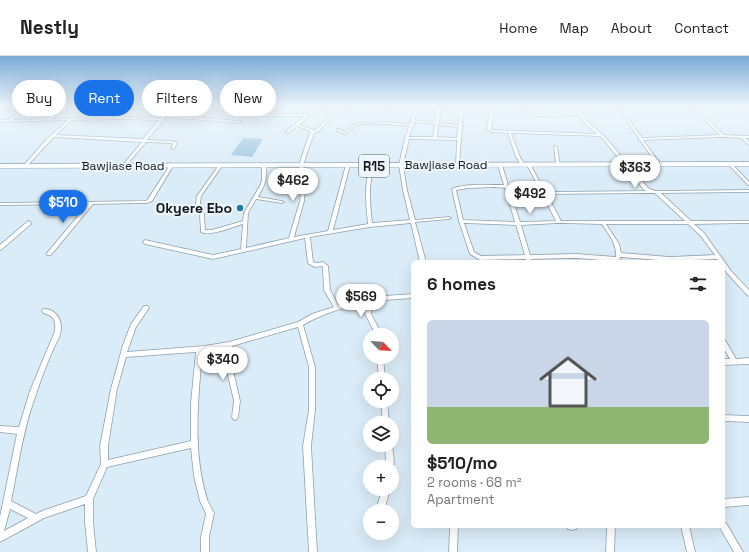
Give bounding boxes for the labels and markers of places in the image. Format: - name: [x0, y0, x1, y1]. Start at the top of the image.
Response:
- pin: $363: [611, 155, 659, 189]
- pin: $462: [269, 168, 317, 202]
- pin: $492: [506, 181, 554, 215]
- pin: $510: [39, 190, 87, 224]
- place label: Okyere Ebo: [156, 199, 232, 217]
- marker: Okyere Ebo: [235, 203, 245, 213]
- pin: $569: [337, 284, 385, 318]
- pin: $340: [199, 347, 247, 381]

